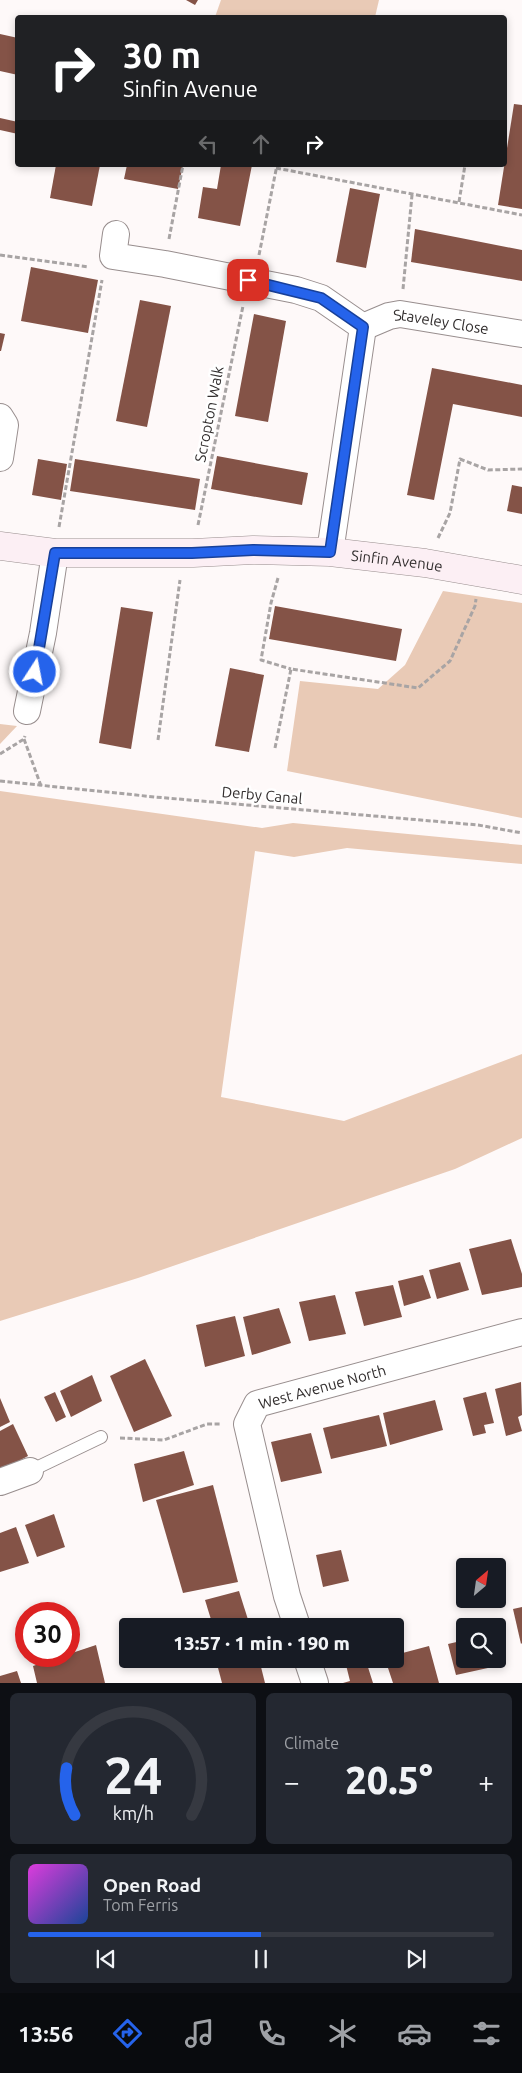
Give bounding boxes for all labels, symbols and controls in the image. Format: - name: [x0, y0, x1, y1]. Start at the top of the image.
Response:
- icon: right: [40, 35, 105, 100]
- text: 30 m: [123, 35, 201, 75]
- text: Sinfin Avenue: [123, 76, 258, 101]
- icon: left: [194, 130, 222, 158]
- icon: ahead: [247, 130, 275, 158]
- icon: right: [300, 130, 328, 158]
- pin: [227, 259, 269, 301]
- icon: arrive: [234, 266, 262, 294]
- street label: Staveley Close: [392, 305, 490, 337]
- street label: Scropton Walk: [191, 364, 227, 463]
- street label: Sinfin Avenue: [350, 546, 444, 574]
- position arrow: [8, 645, 60, 697]
- street label: Derby Canal: [221, 783, 303, 807]
- street label: West Avenue North: [256, 1361, 388, 1412]
- north arrow: [456, 1558, 506, 1608]
- map controls: [456, 1558, 506, 1668]
- speed limit sign: 30: [15, 1602, 80, 1667]
- button: search: [456, 1618, 506, 1668]
- text: 13:57 · 1 min · 190 m: [173, 1632, 350, 1654]
- text: Climate: [284, 1734, 339, 1752]
- text: 24: [104, 1746, 162, 1804]
- text: 20.5°: [345, 1759, 433, 1801]
- text: −: [284, 1766, 300, 1797]
- text: +: [478, 1766, 494, 1797]
- text: km/h: [112, 1803, 154, 1823]
- text: Open Road: [103, 1874, 201, 1896]
- text: Tom Ferris: [103, 1896, 178, 1914]
- icon: previous: [92, 1945, 120, 1973]
- icon: pause: [247, 1945, 275, 1973]
- icon: next: [402, 1945, 430, 1973]
- icon: directions: [110, 2016, 145, 2051]
- icon: music: [182, 2016, 217, 2051]
- icon: phone: [254, 2016, 289, 2051]
- icon: climate: [325, 2016, 360, 2051]
- icon: car: [397, 2016, 432, 2051]
- icon: filters: [469, 2016, 504, 2051]
- text: 13:56: [18, 2021, 73, 2046]

